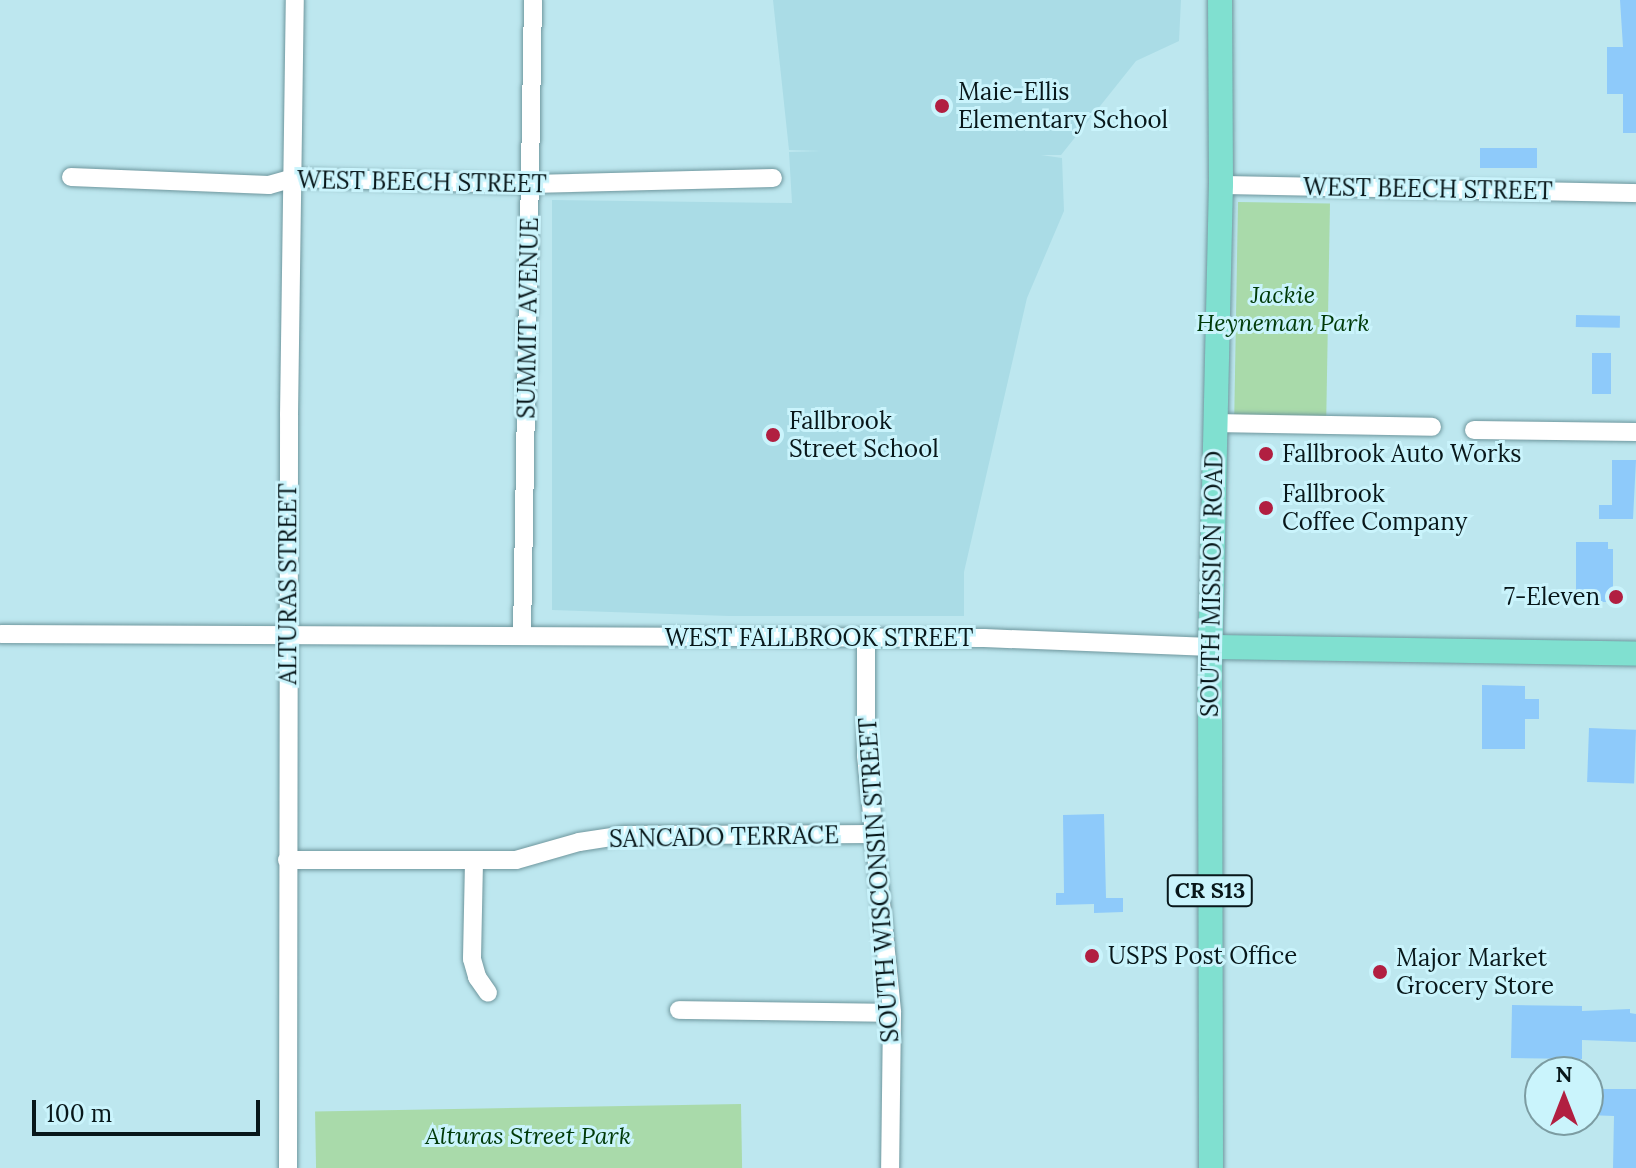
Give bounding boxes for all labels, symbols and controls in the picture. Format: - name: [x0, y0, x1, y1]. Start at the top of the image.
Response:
- place label: Maie-Ellis Elementary School: [958, 78, 1168, 134]
- marker: Maie-Ellis Elementary School: [933, 97, 951, 115]
- street label: WEST BEECH STREET: [297, 165, 547, 199]
- street label: WEST BEECH STREET: [1303, 172, 1553, 206]
- street label: SUMMIT AVENUE: [512, 217, 544, 419]
- park label: Jackie Heyneman Park: [1196, 281, 1370, 337]
- place label: Fallbrook Street School: [789, 407, 939, 463]
- marker: Fallbrook Street School: [764, 426, 782, 444]
- place label: Fallbrook Auto Works: [1282, 440, 1521, 468]
- marker: Fallbrook Auto Works: [1257, 445, 1275, 463]
- street label: SOUTH MISSION ROAD: [1195, 451, 1229, 717]
- place label: Fallbrook Coffee Company: [1282, 480, 1467, 536]
- street label: ALTURAS STREET: [274, 483, 302, 685]
- marker: Fallbrook Coffee Company: [1257, 499, 1275, 517]
- place label: 7-Eleven: [1504, 583, 1600, 611]
- marker: 7-Eleven: [1607, 588, 1625, 606]
- street label: WEST FALLBROOK STREET: [665, 624, 973, 652]
- street label: SOUTH WISCONSIN STREET: [853, 716, 905, 1044]
- street label: SANCADO TERRACE: [609, 821, 839, 853]
- road number: CR S13: [1166, 873, 1254, 909]
- place label: USPS Post Office: [1108, 942, 1297, 970]
- place label: Major Market Grocery Store: [1396, 944, 1554, 1000]
- marker: USPS Post Office: [1083, 947, 1101, 965]
- marker: Major Market Grocery Store: [1371, 963, 1389, 981]
- north arrow: [1524, 1056, 1604, 1136]
- text: N: [1555, 1060, 1573, 1088]
- scale bar: [36, 1084, 264, 1134]
- text: 100 m: [46, 1098, 112, 1129]
- park label: Alturas Street Park: [425, 1122, 631, 1150]

